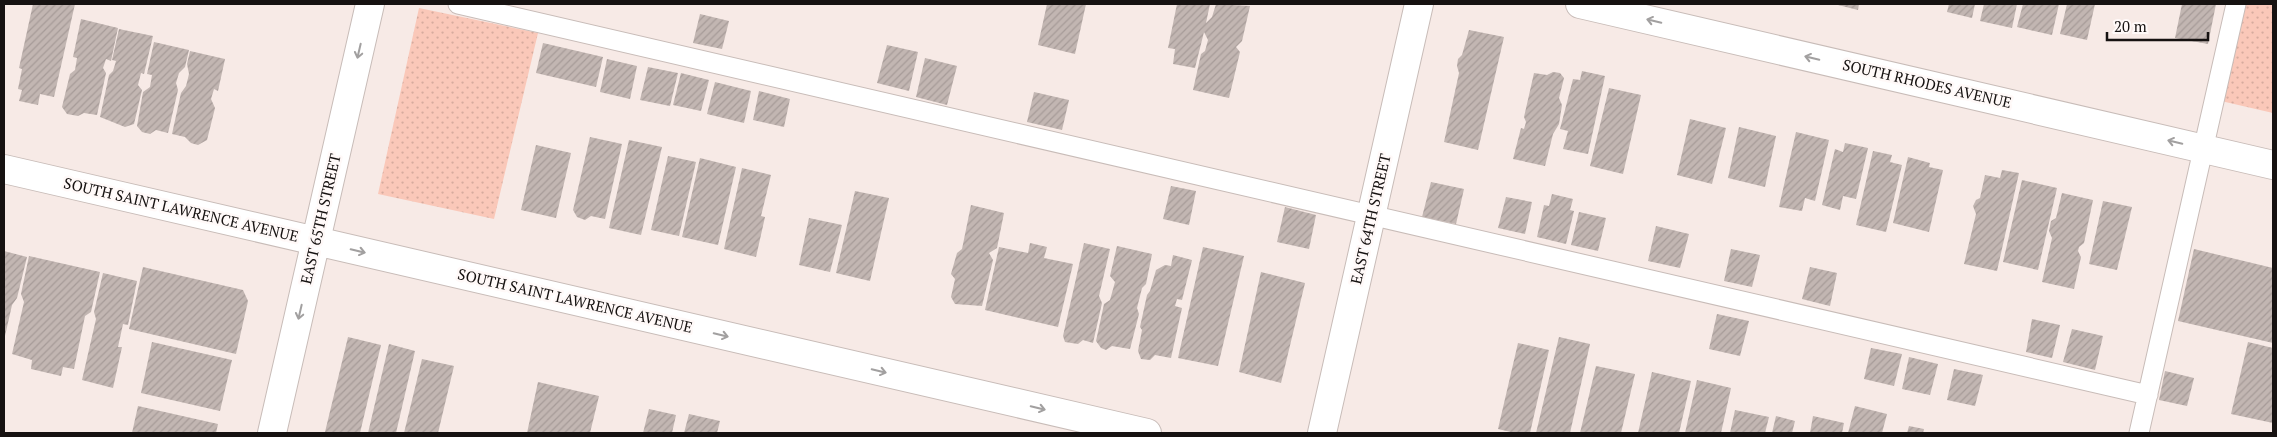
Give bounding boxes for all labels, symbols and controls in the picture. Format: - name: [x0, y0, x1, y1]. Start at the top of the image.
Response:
- scale bar: [2107, 10, 2208, 42]
- one-way arrow: [1646, 16, 1662, 25]
- text: 20 m: [2114, 16, 2147, 36]
- one-way arrow: [354, 43, 363, 59]
- one-way arrow: [1804, 53, 1820, 62]
- street label: SOUTH RHODES AVENUE: [1841, 54, 2014, 112]
- one-way arrow: [2167, 137, 2183, 146]
- street label: EAST 65TH STREET: [295, 152, 345, 286]
- street label: EAST 64TH STREET: [1345, 152, 1395, 286]
- street label: SOUTH SAINT LAWRENCE AVENUE: [62, 172, 300, 246]
- one-way arrow: [350, 247, 366, 256]
- street label: SOUTH SAINT LAWRENCE AVENUE: [456, 263, 694, 337]
- one-way arrow: [295, 304, 304, 320]
- one-way arrow: [713, 331, 729, 340]
- one-way arrow: [871, 367, 887, 377]
- one-way arrow: [1029, 404, 1045, 413]

